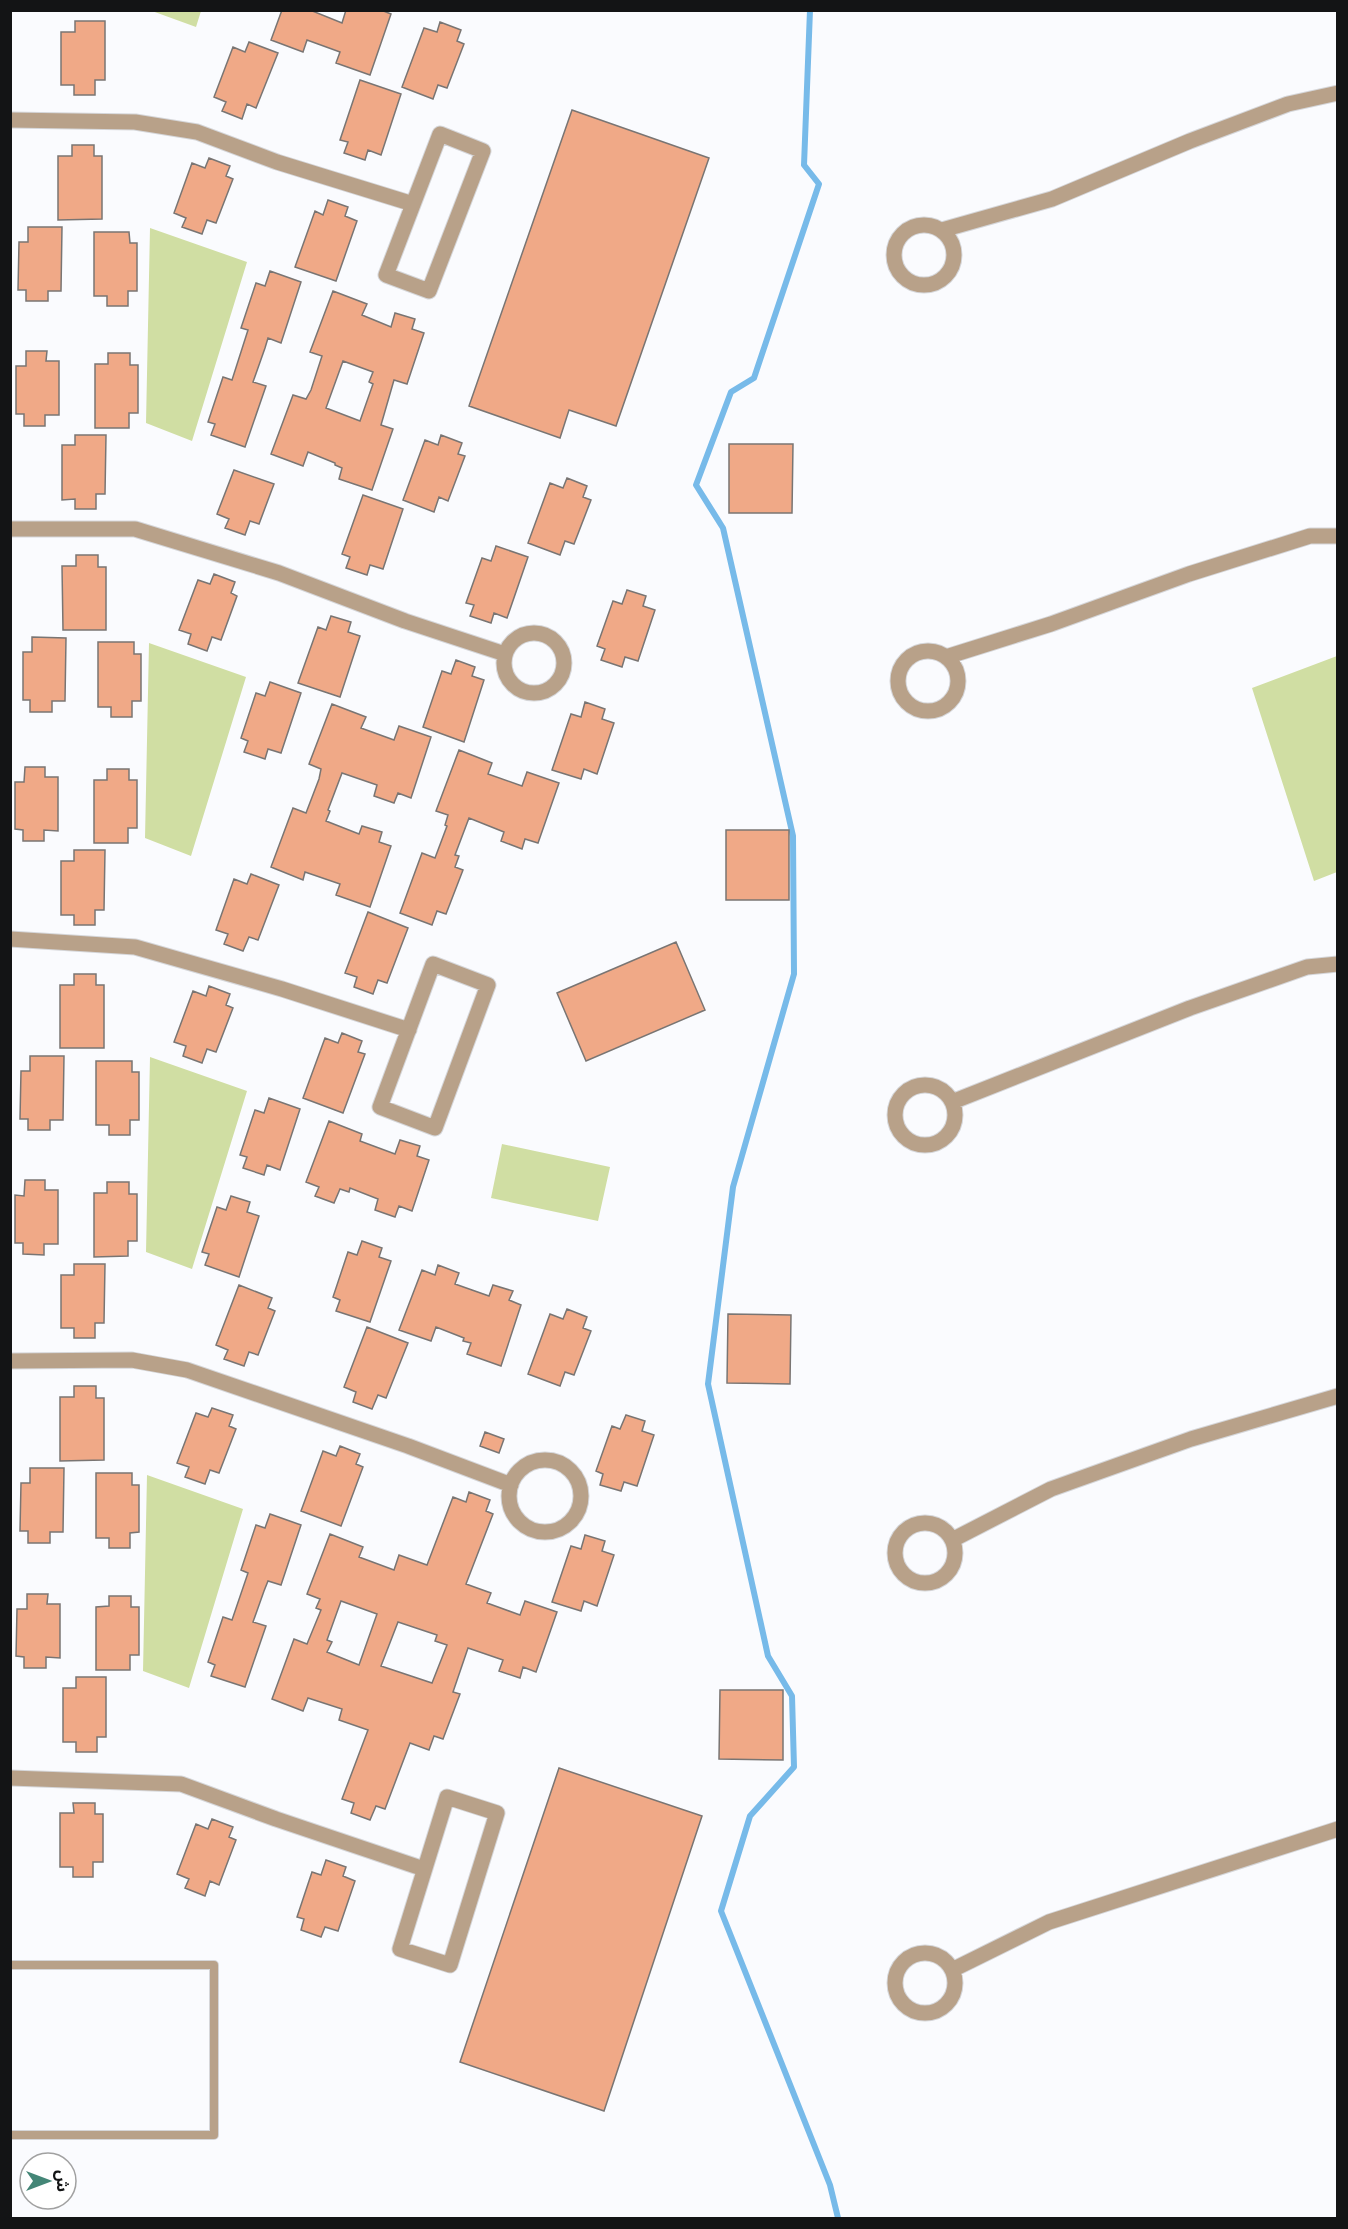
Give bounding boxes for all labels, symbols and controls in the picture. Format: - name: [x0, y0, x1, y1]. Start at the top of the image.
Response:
- north arrow: [18, 2151, 78, 2211]
- text: ش: [53, 2170, 70, 2192]

